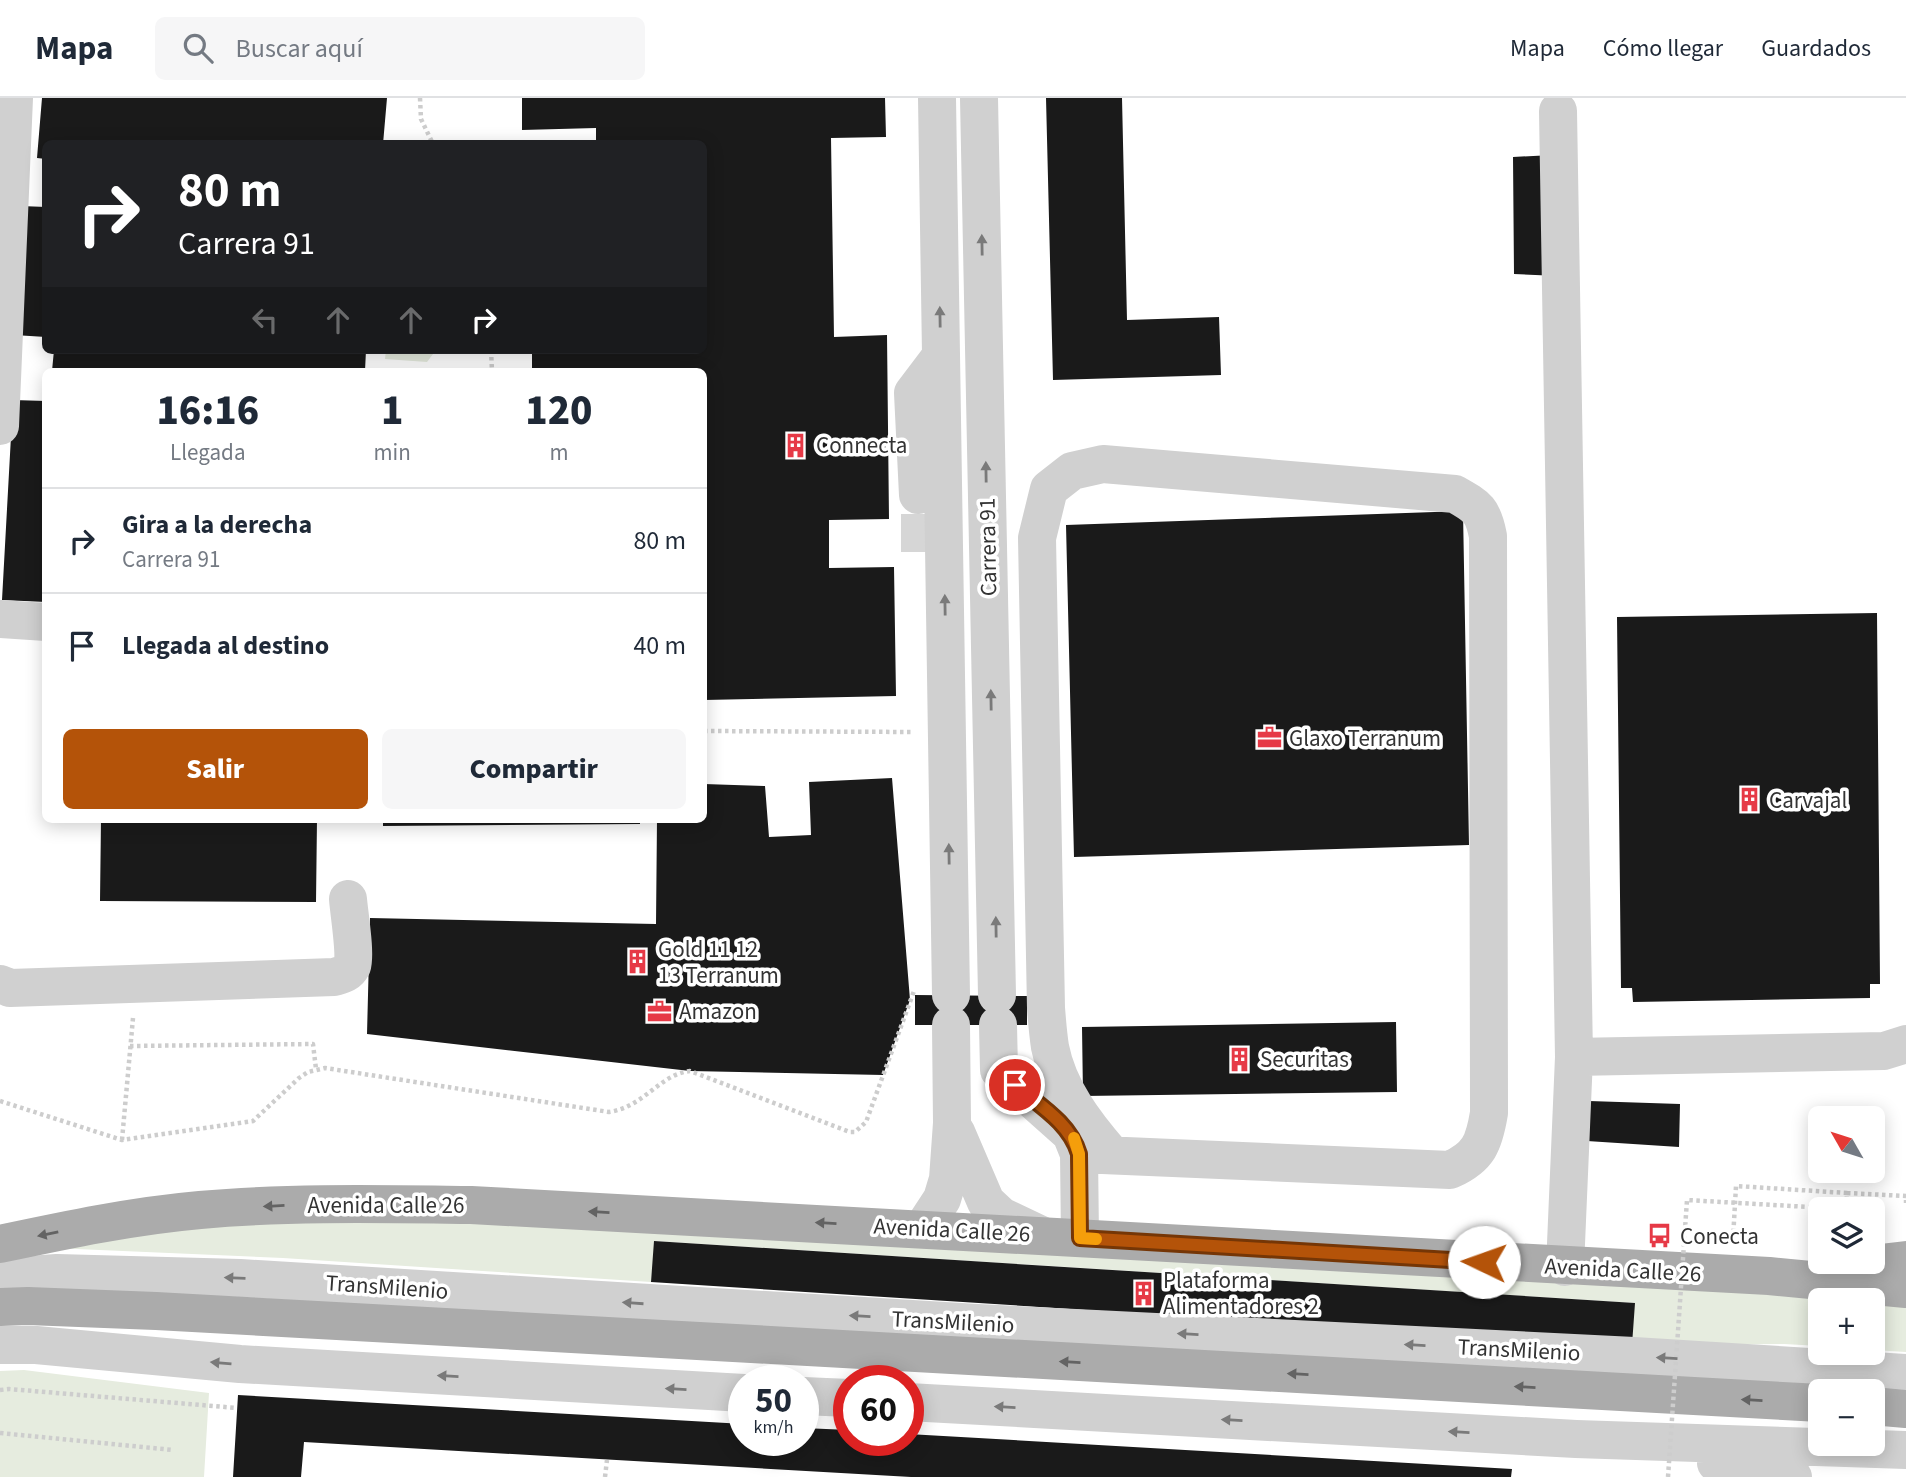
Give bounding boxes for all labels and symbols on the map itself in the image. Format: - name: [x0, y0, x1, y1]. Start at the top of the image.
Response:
- one-way arrow: [976, 234, 987, 256]
- one-way arrow: [935, 306, 946, 328]
- place label: Connecta: [816, 429, 907, 462]
- building icon: Connecta: [782, 431, 810, 459]
- one-way arrow: [980, 461, 992, 483]
- street label: Carrera 91: [971, 498, 1005, 596]
- one-way arrow: [939, 594, 951, 616]
- one-way arrow: [985, 688, 996, 710]
- place label: Glaxo Terranum: [1289, 722, 1441, 755]
- office icon: Glaxo Terranum: [1255, 724, 1283, 752]
- place label: Carvajal: [1769, 784, 1847, 817]
- building icon: Carvajal: [1735, 786, 1763, 814]
- one-way arrow: [943, 842, 955, 864]
- one-way arrow: [990, 916, 1001, 938]
- place label: Gold 11 12 13 Terranum: [658, 933, 779, 992]
- building icon: Gold 11 12 13 Terranum: [624, 948, 652, 976]
- place label: Amazon: [679, 995, 757, 1028]
- office icon: Amazon: [645, 997, 673, 1025]
- place label: Securitas: [1260, 1043, 1349, 1076]
- building icon: Securitas: [1226, 1045, 1254, 1073]
- pin: [985, 1055, 1045, 1115]
- north arrow: [1808, 1106, 1885, 1183]
- street label: Avenida Calle 26: [308, 1189, 464, 1222]
- one-way arrow: [263, 1201, 285, 1212]
- one-way arrow: [588, 1206, 610, 1217]
- street label: Avenida Calle 26: [873, 1209, 1031, 1251]
- one-way arrow: [815, 1218, 837, 1229]
- place label: Conecta: [1680, 1220, 1759, 1253]
- bus stop icon: Conecta: [1646, 1222, 1674, 1250]
- position arrow: [1447, 1225, 1521, 1299]
- one-way arrow: [37, 1228, 59, 1239]
- street label: Avenida Calle 26: [1544, 1249, 1702, 1291]
- place label: Plataforma Alimentadores 2: [1163, 1264, 1319, 1323]
- street label: TransMilenio: [325, 1266, 449, 1308]
- one-way arrow: [224, 1272, 246, 1283]
- building icon: Plataforma Alimentadores 2: [1129, 1279, 1157, 1307]
- one-way arrow: [622, 1297, 644, 1308]
- street label: TransMilenio: [891, 1302, 1015, 1342]
- one-way arrow: [849, 1311, 871, 1322]
- one-way arrow: [1177, 1328, 1199, 1339]
- street label: TransMilenio: [1457, 1330, 1581, 1370]
- one-way arrow: [1404, 1339, 1426, 1350]
- one-way arrow: [1655, 1352, 1677, 1363]
- one-way arrow: [1059, 1356, 1081, 1367]
- one-way arrow: [210, 1357, 232, 1368]
- speed limit sign: 60: [833, 1365, 924, 1456]
- one-way arrow: [1286, 1369, 1308, 1380]
- one-way arrow: [437, 1370, 459, 1381]
- one-way arrow: [1513, 1381, 1535, 1392]
- one-way arrow: [664, 1383, 686, 1394]
- one-way arrow: [1741, 1394, 1763, 1405]
- one-way arrow: [993, 1401, 1015, 1412]
- one-way arrow: [1221, 1414, 1243, 1425]
- one-way arrow: [1448, 1427, 1470, 1438]

